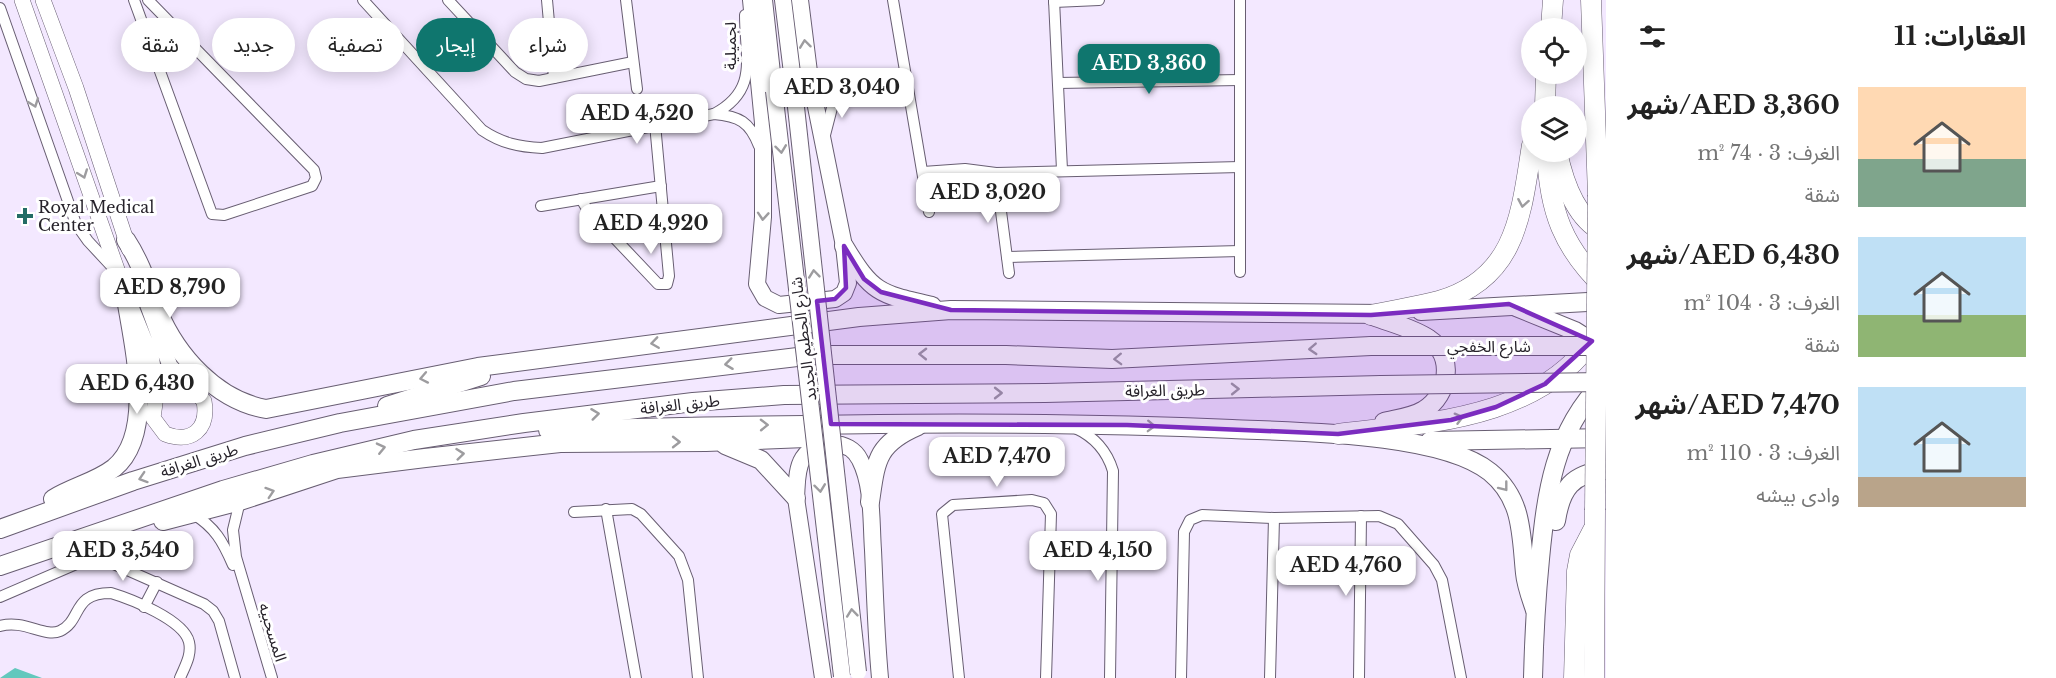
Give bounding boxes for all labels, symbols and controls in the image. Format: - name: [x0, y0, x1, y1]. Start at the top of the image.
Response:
- chip: شقة: [121, 18, 200, 72]
- chip: جديد: [212, 18, 295, 72]
- chip: تصفية: [307, 18, 404, 72]
- chip: إيجار: [416, 18, 496, 72]
- chip: شراء: [508, 18, 588, 72]
- map controls: [1521, 18, 1587, 162]
- button: locate: [1521, 18, 1587, 84]
- icon: filters: [1636, 20, 1669, 53]
- text: العقارات: 11: [1894, 20, 2026, 52]
- street label: لجميلية: [720, 22, 740, 70]
- one-way arrow: [800, 40, 812, 49]
- pin: AED 3,360: [1080, 44, 1218, 95]
- text: AED 3,360: [1092, 51, 1206, 75]
- pin: AED 3,040: [773, 68, 911, 119]
- text: AED 3,040: [784, 75, 900, 99]
- text: AED 3,360/شهر: [1628, 89, 1840, 121]
- pin: AED 4,520: [568, 94, 706, 145]
- button: layers: [1521, 96, 1587, 162]
- one-way arrow: [26, 97, 39, 108]
- text: AED 4,520: [580, 101, 694, 125]
- icon: home: [1906, 111, 1978, 183]
- text: الغرف: 3 · 74 m²: [1697, 141, 1840, 165]
- one-way arrow: [774, 144, 786, 153]
- one-way arrow: [76, 168, 89, 179]
- pin: AED 3,020: [919, 173, 1057, 224]
- text: AED 3,020: [930, 180, 1046, 204]
- text: شقة: [1805, 183, 1840, 207]
- place label: Royal Medical Center: [38, 197, 154, 235]
- one-way arrow: [1517, 199, 1529, 208]
- pin: AED 4,920: [582, 204, 720, 255]
- marker: Royal Medical Center: [16, 207, 34, 225]
- text: AED 4,920: [593, 211, 709, 235]
- one-way arrow: [756, 212, 769, 221]
- text: AED 6,430/شهر: [1627, 239, 1840, 271]
- icon: home: [1906, 261, 1978, 333]
- pin: AED 8,790: [101, 268, 239, 319]
- one-way arrow: [808, 269, 821, 278]
- text: AED 8,790: [114, 275, 226, 299]
- street label: شارع الحطيم الجديد: [785, 275, 824, 402]
- text: الغرف: 3 · 104 m²: [1684, 291, 1840, 315]
- text: شقة: [1805, 333, 1840, 357]
- one-way arrow: [651, 336, 660, 348]
- street label: شارع الخفجي: [1447, 336, 1531, 359]
- one-way arrow: [1308, 343, 1317, 356]
- one-way arrow: [919, 348, 928, 360]
- one-way arrow: [1114, 352, 1123, 365]
- one-way arrow: [724, 357, 733, 370]
- pin: AED 6,430: [68, 364, 206, 415]
- text: AED 6,430: [80, 371, 195, 395]
- one-way arrow: [419, 371, 429, 384]
- street label: طريق الغرافة: [1125, 379, 1205, 402]
- one-way arrow: [1231, 382, 1240, 395]
- one-way arrow: [994, 387, 1003, 399]
- text: AED 7,470/شهر: [1636, 389, 1840, 421]
- street label: طريق الغرافة: [639, 390, 721, 419]
- one-way arrow: [590, 408, 599, 421]
- icon: home: [1906, 411, 1978, 483]
- one-way arrow: [1454, 412, 1464, 425]
- one-way arrow: [759, 419, 768, 431]
- one-way arrow: [1146, 419, 1155, 432]
- one-way arrow: [671, 436, 680, 448]
- pin: AED 7,470: [928, 437, 1066, 488]
- street label: طريق الغرافة: [158, 439, 241, 482]
- text: الغرف: 3 · 110 m²: [1687, 441, 1840, 465]
- one-way arrow: [376, 442, 386, 455]
- text: AED 7,470: [943, 444, 1051, 468]
- one-way arrow: [456, 448, 465, 461]
- one-way arrow: [138, 470, 148, 483]
- one-way arrow: [1496, 480, 1507, 491]
- text: وادى بيشه: [1756, 483, 1840, 507]
- one-way arrow: [814, 484, 826, 493]
- one-way arrow: [264, 486, 275, 499]
- pin: AED 3,540: [54, 531, 192, 582]
- pin: AED 4,150: [1029, 531, 1167, 582]
- text: AED 3,540: [66, 538, 180, 562]
- text: AED 4,150: [1043, 538, 1153, 562]
- pin: AED 4,760: [1277, 546, 1415, 597]
- text: AED 4,760: [1290, 553, 1402, 577]
- street label: المسحبيه: [255, 600, 291, 664]
- one-way arrow: [846, 609, 859, 618]

